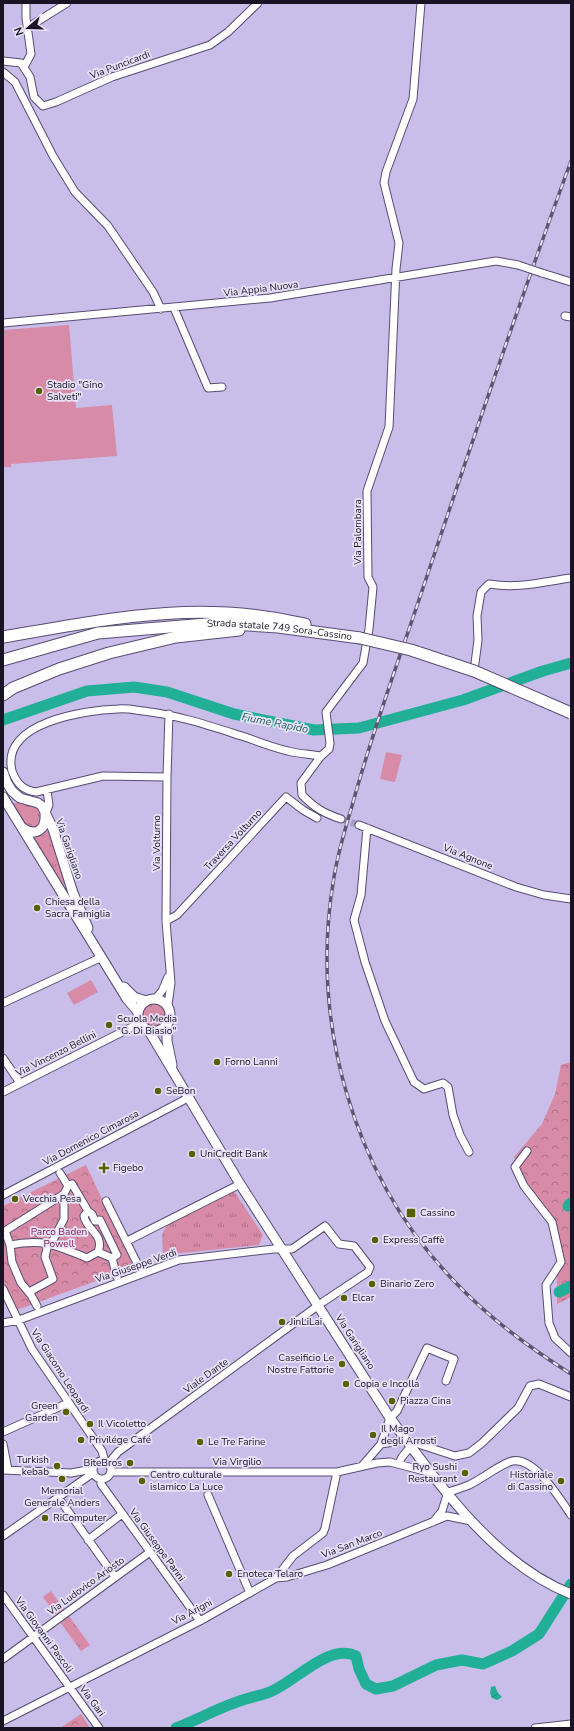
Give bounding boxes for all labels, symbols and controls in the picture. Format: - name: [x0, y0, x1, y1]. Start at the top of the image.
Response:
- north arrow: [8, 8, 48, 48]
- text: N: [11, 25, 28, 38]
- street label: Via Puncicardi: [87, 47, 152, 83]
- street label: Via Appia Nuova: [222, 277, 299, 301]
- place label: Stadio "Gino Salveti": [47, 378, 103, 404]
- marker: Stadio "Gino Salveti": [34, 386, 44, 396]
- street label: Via Palombara: [351, 499, 365, 566]
- street label: Strada statale 749 Sora-Cassino: [206, 616, 353, 644]
- water label: Fiume Rapido: [240, 709, 310, 737]
- street label: Traversa Volturno: [201, 806, 265, 874]
- street label: Via Volturno: [150, 815, 164, 872]
- street label: Via Garigliano: [52, 816, 86, 882]
- street label: Via Agnone: [440, 840, 495, 873]
- place label: Chiesa della Sacra Famiglia: [45, 895, 110, 921]
- marker: Chiesa della Sacra Famiglia: [32, 903, 42, 913]
- place label: Scuola Media "G. Di Biasio": [117, 1012, 177, 1038]
- marker: Scuola Media "G. Di Biasio": [104, 1020, 114, 1030]
- street label: Via Vincenzo Bellini: [13, 1028, 99, 1081]
- place label: Forno Lanni: [225, 1055, 278, 1069]
- marker: Forno Lanni: [212, 1057, 222, 1067]
- place label: SeBon: [166, 1084, 195, 1098]
- marker: SeBon: [153, 1086, 163, 1096]
- street label: Via Domenico Cimarosa: [40, 1107, 141, 1170]
- place label: UniCredit Bank: [200, 1147, 269, 1161]
- marker: UniCredit Bank: [187, 1149, 197, 1159]
- place label: Figebo: [113, 1161, 144, 1175]
- marker: Figebo: [98, 1162, 110, 1174]
- place label: Vecchia Pesa: [22, 1192, 81, 1206]
- marker: Vecchia Pesa: [10, 1194, 20, 1204]
- place label: Cassino: [420, 1206, 455, 1220]
- marker: Cassino: [405, 1207, 417, 1219]
- park label: Parco Baden Powell: [31, 1225, 87, 1251]
- place label: Express Caffè: [383, 1233, 444, 1247]
- marker: Express Caffè: [370, 1235, 380, 1245]
- street label: Via Giuseppe Verdi: [92, 1246, 179, 1287]
- place label: Binario Zero: [380, 1277, 435, 1291]
- marker: Binario Zero: [367, 1279, 377, 1289]
- place label: Elcar: [352, 1291, 375, 1305]
- marker: Elcar: [339, 1293, 349, 1303]
- street label: Via Garigliano: [331, 1311, 378, 1373]
- place label: JinLiLai: [289, 1315, 322, 1329]
- marker: JinLiLai: [277, 1317, 287, 1327]
- street label: Via Giacomo Leopardi: [27, 1325, 93, 1416]
- place label: Caseificio Le Nostre Fattorie: [267, 1351, 334, 1377]
- street label: Viale Dante: [180, 1355, 231, 1398]
- marker: Caseificio Le Nostre Fattorie: [337, 1359, 347, 1369]
- place label: Copia e Incolla: [354, 1377, 419, 1391]
- marker: Copia e Incolla: [341, 1379, 351, 1389]
- place label: Piazza Cina: [400, 1394, 451, 1408]
- marker: Piazza Cina: [387, 1396, 397, 1406]
- place label: Green Garden: [25, 1399, 58, 1425]
- marker: Green Garden: [61, 1407, 71, 1417]
- place label: Il Vicoletto: [98, 1417, 146, 1431]
- marker: Il Vicoletto: [85, 1419, 95, 1429]
- place label: Il Mago degli Arrosti: [381, 1422, 436, 1448]
- marker: Il Mago degli Arrosti: [368, 1430, 378, 1440]
- place label: Privilége Café: [89, 1433, 151, 1447]
- marker: Privilége Café: [76, 1435, 86, 1445]
- place label: Le Tre Farine: [208, 1435, 265, 1449]
- marker: Le Tre Farine: [195, 1437, 205, 1447]
- place label: Turkish kebab: [17, 1453, 49, 1479]
- street label: Via Virgilio: [212, 1455, 262, 1469]
- place label: BiteBros: [84, 1456, 122, 1470]
- marker: BiteBros: [125, 1458, 135, 1468]
- place label: Ryo Sushi Restaurant: [408, 1460, 457, 1486]
- marker: Turkish kebab: [52, 1461, 62, 1471]
- place label: Centro culturale islamico La Luce: [150, 1468, 223, 1494]
- marker: Ryo Sushi Restaurant: [460, 1468, 470, 1478]
- place label: Historiale di Cassino: [507, 1468, 553, 1494]
- marker: Memorial Generale Anders: [57, 1474, 67, 1484]
- marker: Centro culturale islamico La Luce: [137, 1476, 147, 1486]
- marker: Historiale di Cassino: [556, 1476, 566, 1486]
- place label: Memorial Generale Anders: [24, 1484, 100, 1510]
- street label: Via Giuseppe Parini: [125, 1505, 188, 1584]
- place label: RiComputer: [53, 1511, 107, 1525]
- marker: RiComputer: [40, 1513, 50, 1523]
- street label: Via San Marco: [319, 1526, 385, 1562]
- street label: Via Ludovico Ariosto: [44, 1553, 128, 1619]
- place label: Enoteca Telaro: [237, 1567, 304, 1581]
- marker: Enoteca Telaro: [224, 1569, 234, 1579]
- street label: Via Giovanni Pascoli: [11, 1594, 76, 1676]
- street label: Via Arigni: [168, 1595, 215, 1629]
- street label: Via Gari: [75, 1682, 108, 1719]

